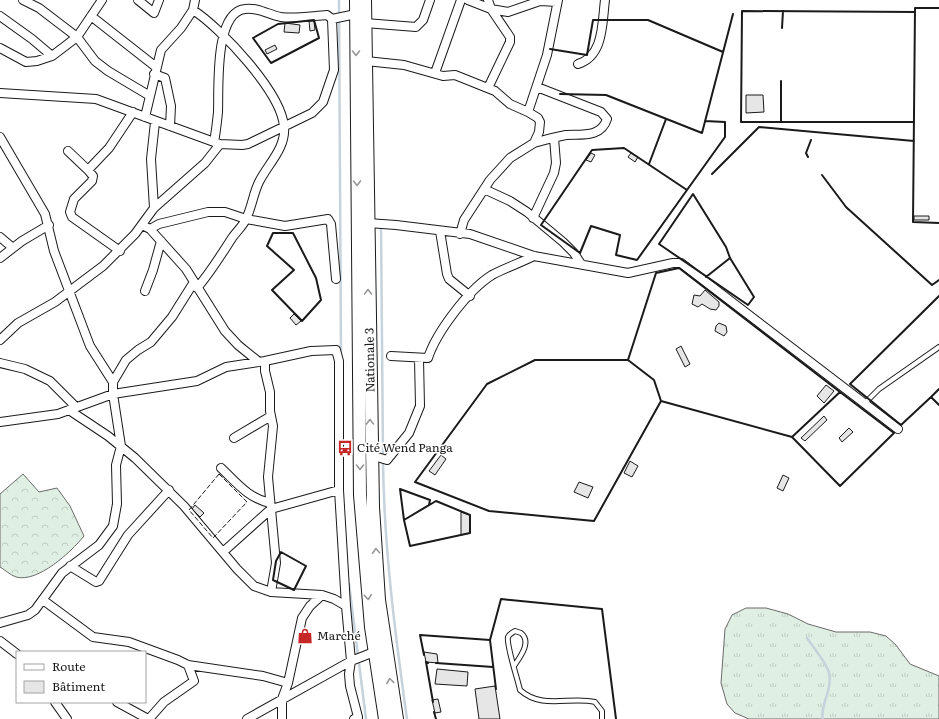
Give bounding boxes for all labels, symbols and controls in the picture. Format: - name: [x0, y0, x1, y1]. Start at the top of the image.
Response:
- one-way arrow: [352, 50, 360, 56]
- one-way arrow: [353, 180, 361, 186]
- one-way arrow: [364, 289, 373, 295]
- street label: Nationale 3: [359, 327, 379, 393]
- one-way arrow: [366, 419, 375, 425]
- place label: Cité Wend Panga: [357, 438, 453, 456]
- bus stop icon: Cité Wend Panga: [336, 439, 354, 457]
- one-way arrow: [356, 464, 364, 470]
- one-way arrow: [372, 548, 380, 554]
- one-way arrow: [363, 594, 372, 600]
- place label: Marché: [317, 626, 361, 644]
- shop icon: Marché: [296, 627, 314, 645]
- legend: [16, 651, 146, 703]
- text: Route: [52, 657, 86, 675]
- text: Bâtiment: [52, 677, 105, 695]
- one-way arrow: [387, 677, 395, 684]

